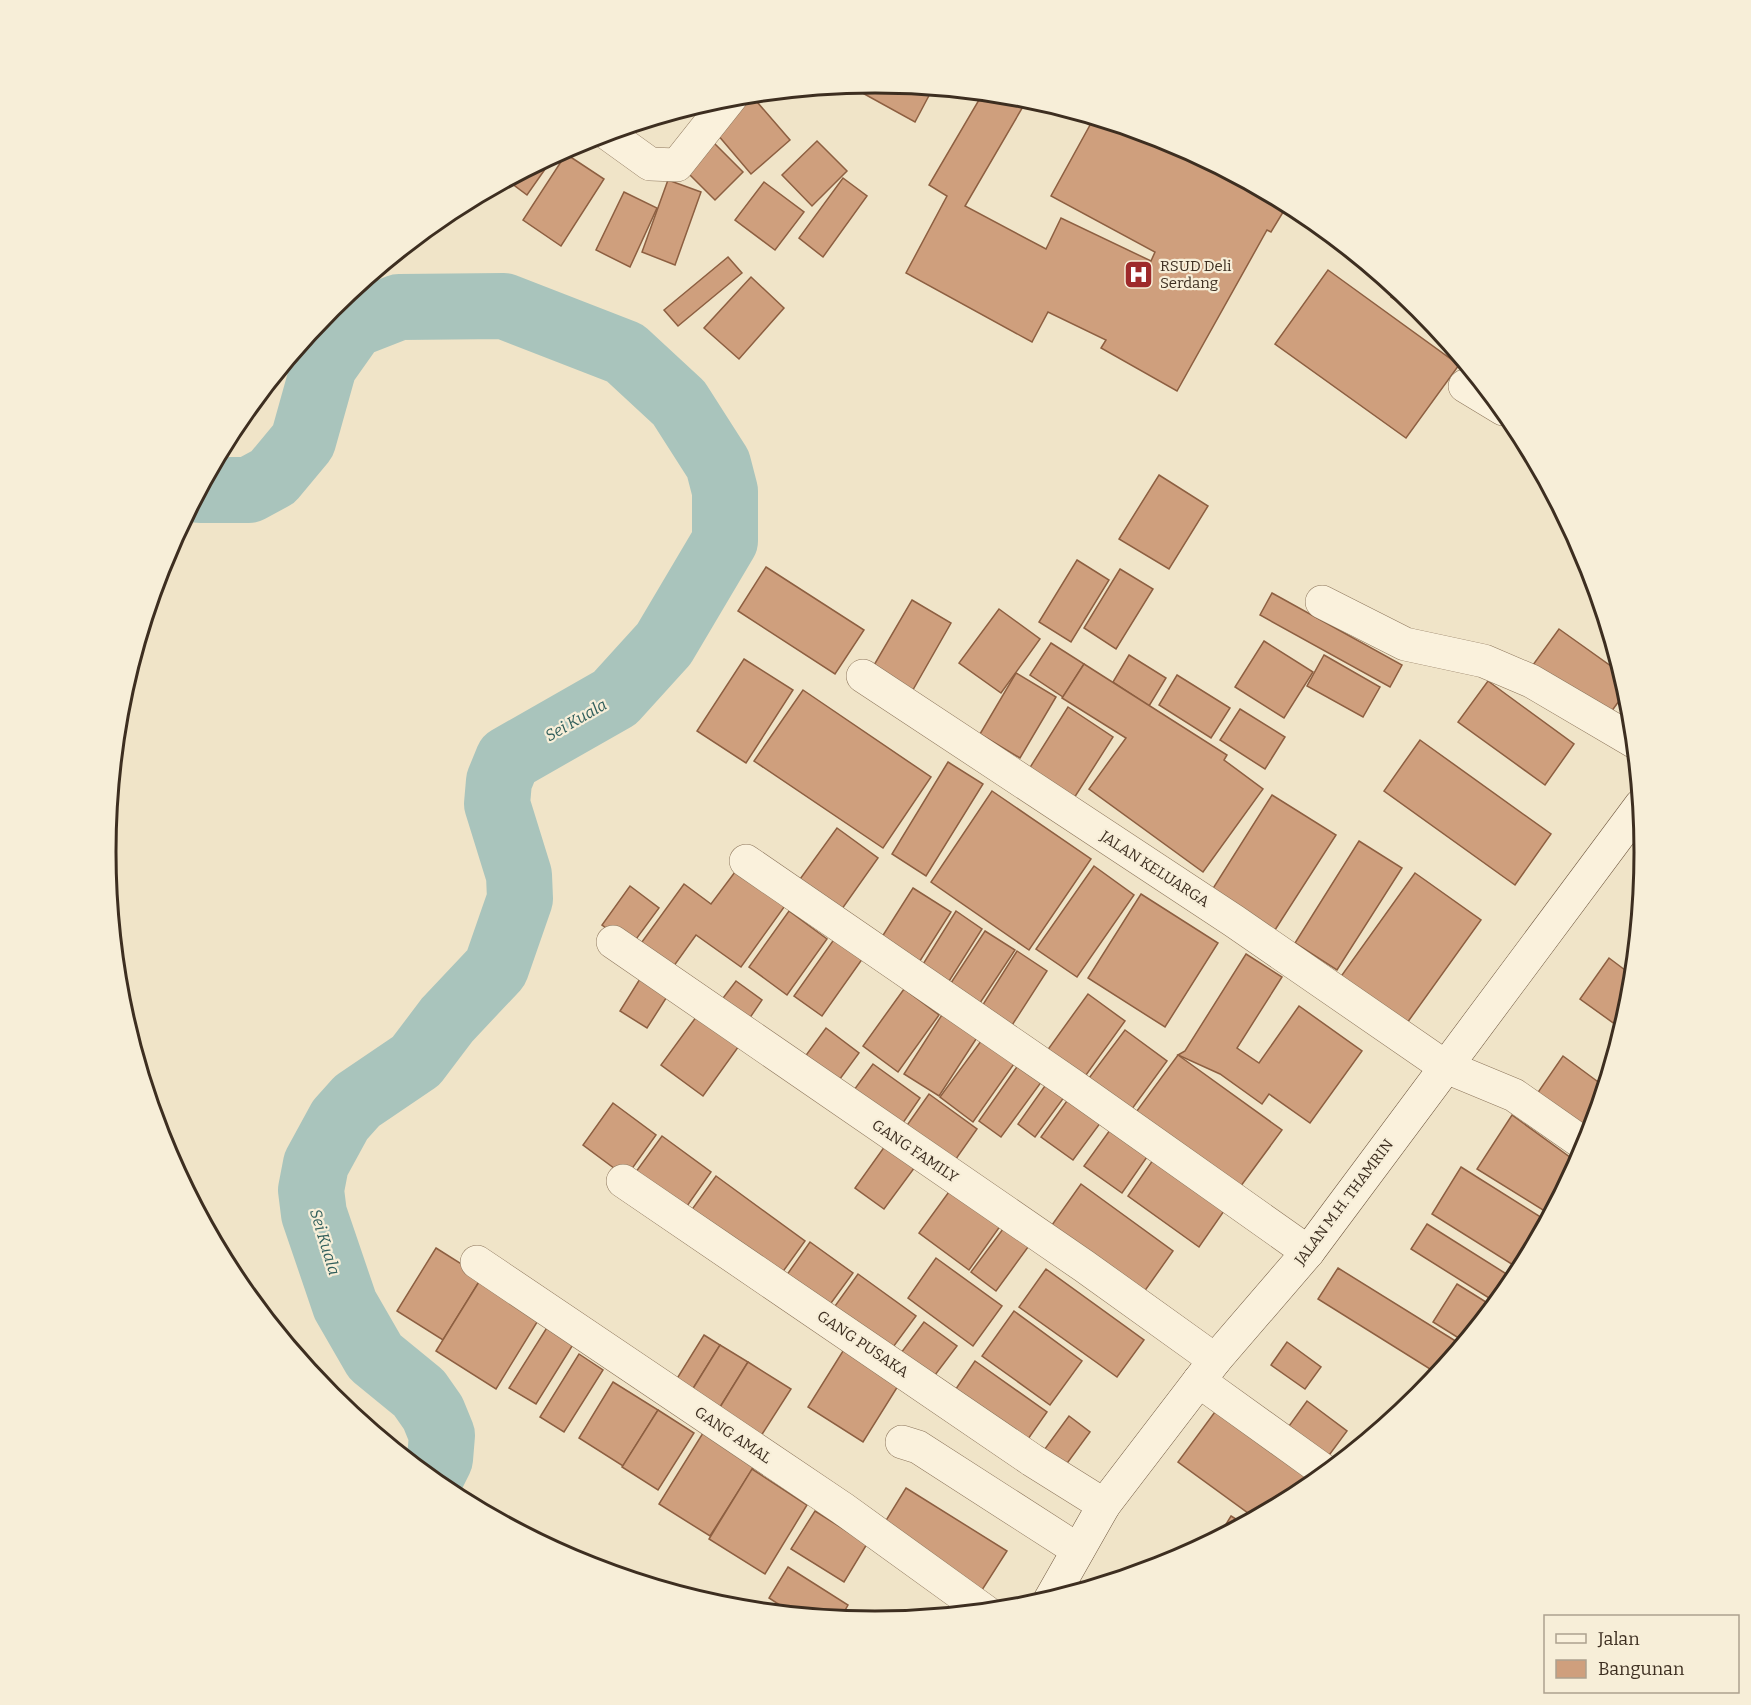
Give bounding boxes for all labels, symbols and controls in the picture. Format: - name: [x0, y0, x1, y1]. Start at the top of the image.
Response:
- place label: RSUD Deli Serdang: [1160, 257, 1232, 292]
- hospital icon: RSUD Deli Serdang: [1123, 259, 1155, 291]
- water label: Sei Kuala: [542, 695, 610, 745]
- street label: JALAN KELUARGA: [1096, 827, 1213, 911]
- street label: GANG FAMILY: [869, 1116, 962, 1187]
- street label: JALAN M.H. THAMRIN: [1290, 1136, 1397, 1269]
- water label: Sei Kuala: [306, 1207, 344, 1277]
- street label: GANG PUSAKA: [814, 1307, 913, 1381]
- street label: GANG AMAL: [691, 1403, 775, 1467]
- legend: [1544, 1615, 1739, 1693]
- text: Jalan: [1597, 1628, 1640, 1650]
- text: Bangunan: [1598, 1658, 1685, 1680]

